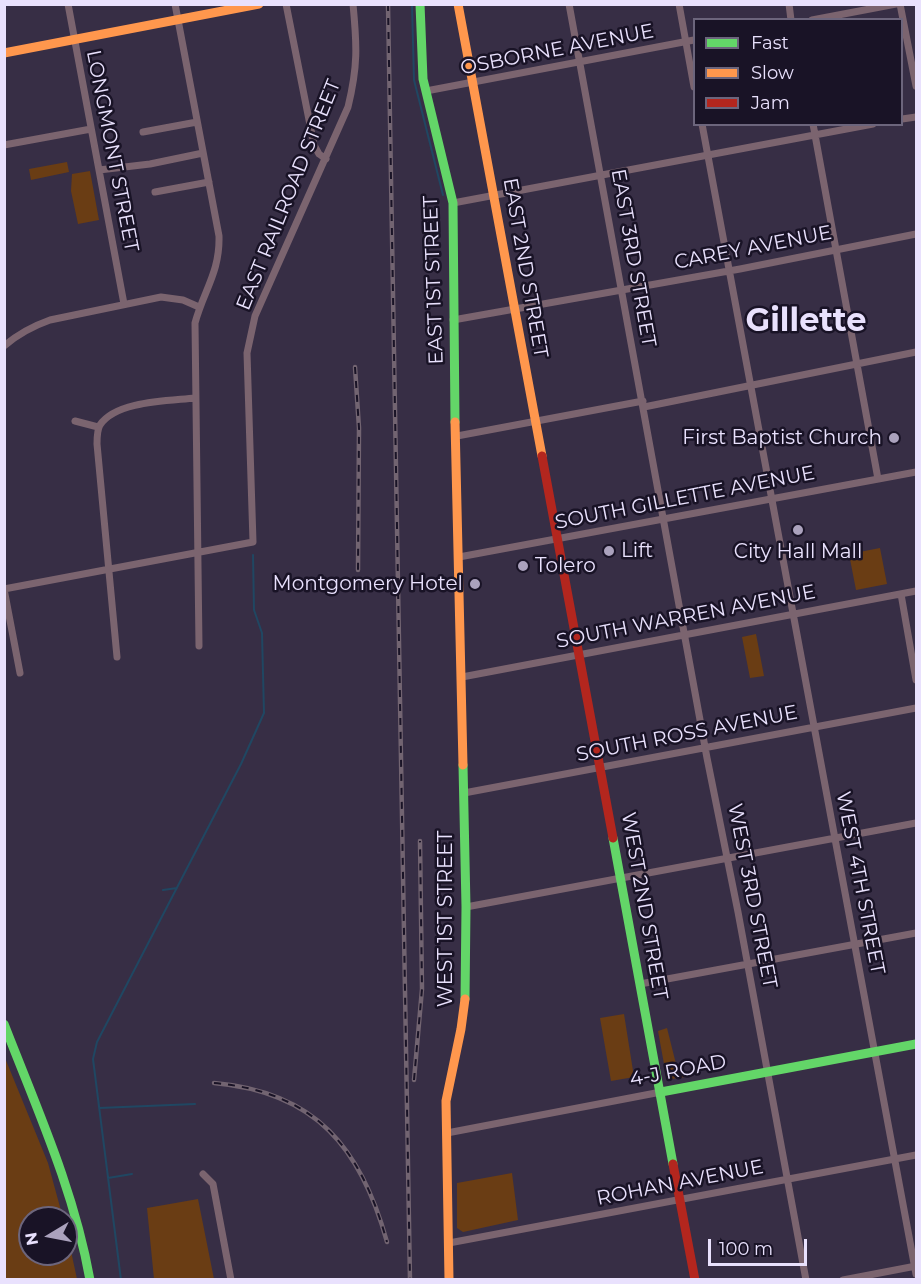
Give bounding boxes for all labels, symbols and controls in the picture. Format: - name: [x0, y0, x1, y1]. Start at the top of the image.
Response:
- legend: [693, 18, 903, 126]
- street label: OSBORNE AVENUE: [458, 19, 656, 81]
- text: Fast: [751, 32, 789, 54]
- street label: LONGMONT STREET: [81, 48, 143, 254]
- text: Slow: [751, 62, 794, 84]
- street label: EAST RAILROAD STREET: [232, 76, 346, 314]
- text: Jam: [751, 92, 790, 114]
- street label: EAST 3RD STREET: [606, 167, 660, 349]
- street label: EAST 2ND STREET: [497, 176, 553, 360]
- street label: EAST 1ST STREET: [419, 195, 449, 365]
- street label: CAREY AVENUE: [672, 221, 834, 275]
- district label: Gillette: [746, 303, 866, 341]
- place label: First Baptist Church: [682, 426, 882, 450]
- marker: First Baptist Church: [887, 431, 901, 445]
- street label: SOUTH GILLETTE AVENUE: [553, 461, 817, 535]
- marker: City Hall Mall: [791, 523, 805, 537]
- place label: Lift: [621, 539, 653, 563]
- place label: City Hall Mall: [734, 540, 862, 564]
- marker: Lift: [602, 544, 616, 558]
- place label: Tolero: [535, 554, 596, 578]
- marker: Tolero: [516, 559, 530, 573]
- place label: Montgomery Hotel: [273, 572, 463, 596]
- marker: Montgomery Hotel: [468, 577, 482, 591]
- street label: SOUTH WARREN AVENUE: [554, 580, 818, 654]
- street label: SOUTH ROSS AVENUE: [574, 701, 800, 767]
- street label: WEST 4TH STREET: [831, 790, 889, 976]
- street label: WEST 3RD STREET: [722, 801, 782, 991]
- street label: WEST 2ND STREET: [616, 810, 672, 1002]
- street label: WEST 1ST STREET: [434, 831, 458, 1007]
- street label: 4-J ROAD: [628, 1050, 728, 1092]
- street label: ROHAN AVENUE: [595, 1155, 765, 1211]
- north arrow: [18, 1206, 78, 1266]
- scale bar: [711, 1227, 810, 1265]
- text: N: [21, 1231, 42, 1247]
- text: 100 m: [719, 1238, 773, 1260]

